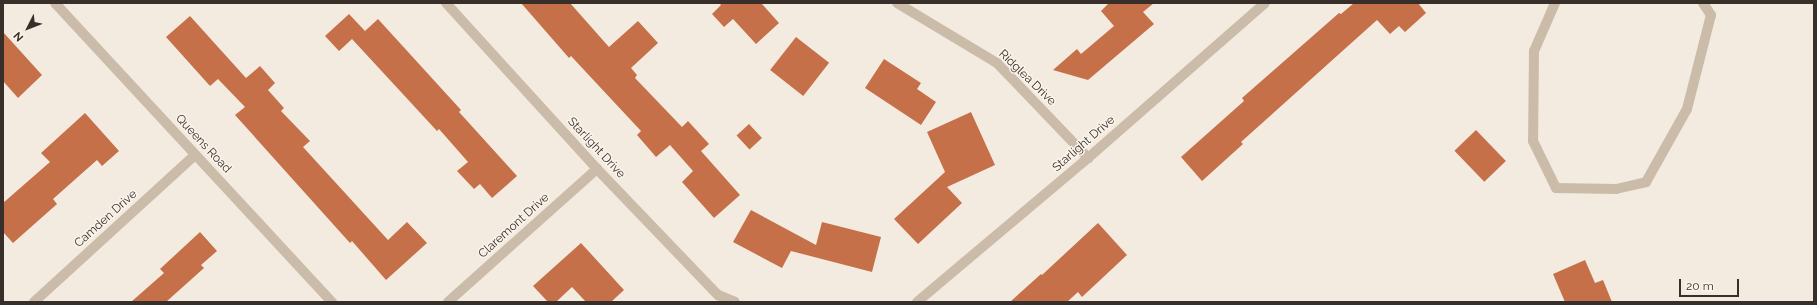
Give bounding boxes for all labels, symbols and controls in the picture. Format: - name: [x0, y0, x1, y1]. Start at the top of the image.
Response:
- north arrow: [8, 8, 48, 48]
- text: N: [11, 29, 26, 44]
- street label: Ridglea Drive: [995, 47, 1059, 109]
- street label: Queens Road: [172, 112, 234, 176]
- street label: Starlight Drive: [1050, 113, 1118, 175]
- street label: Starlight Drive: [564, 115, 628, 181]
- street label: Camden Drive: [72, 187, 140, 251]
- street label: Claremont Drive: [476, 191, 552, 261]
- scale bar: [1681, 271, 1741, 297]
- text: 20 m: [1686, 279, 1714, 293]

